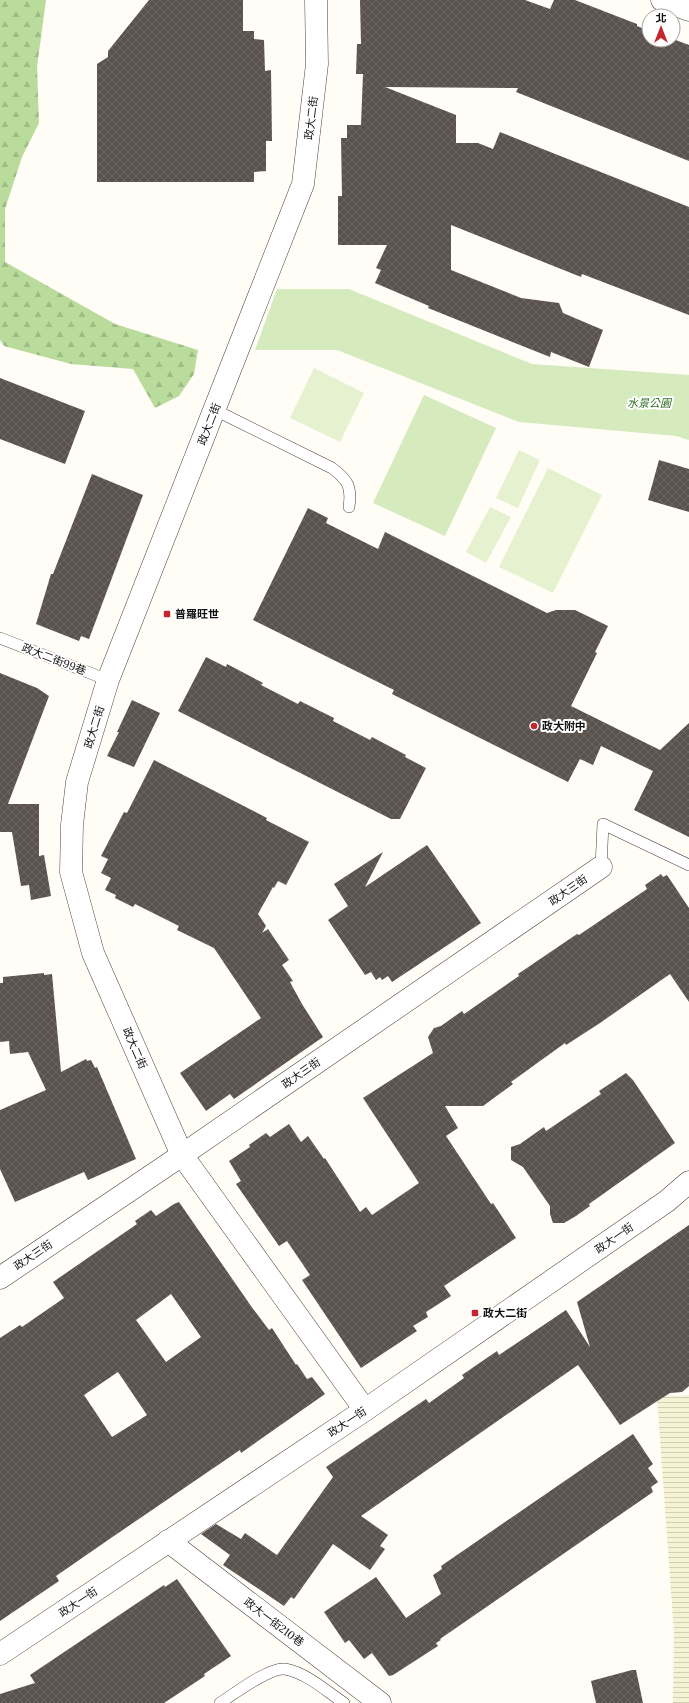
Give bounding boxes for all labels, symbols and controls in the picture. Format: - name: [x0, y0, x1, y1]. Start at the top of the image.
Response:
- north arrow: [641, 8, 681, 48]
- text: 北: [656, 11, 667, 25]
- street label: 政大二街: [301, 95, 321, 141]
- park label: 水景公園: [627, 396, 673, 410]
- street label: 政大二街: [195, 401, 223, 447]
- place label: 普羅旺世: [175, 607, 219, 621]
- marker: 普羅旺世: [162, 609, 172, 619]
- street label: 政大二街99巷: [20, 640, 88, 678]
- street label: 政大二街: [81, 704, 107, 750]
- place label: 政大附中: [542, 719, 586, 733]
- marker: 政大附中: [529, 721, 539, 731]
- street label: 政大三街: [546, 872, 590, 908]
- street label: 政大二街: [120, 1025, 150, 1071]
- street label: 政大三街: [279, 1055, 323, 1091]
- street label: 政大一街: [592, 1220, 636, 1256]
- street label: 政大三街: [11, 1237, 55, 1273]
- place label: 政大二街: [483, 1306, 527, 1320]
- marker: 政大二街: [470, 1308, 480, 1318]
- street label: 政大一街: [325, 1404, 369, 1440]
- street label: 政大一街: [56, 1584, 100, 1620]
- street label: 政大一街210巷: [241, 1595, 307, 1649]

